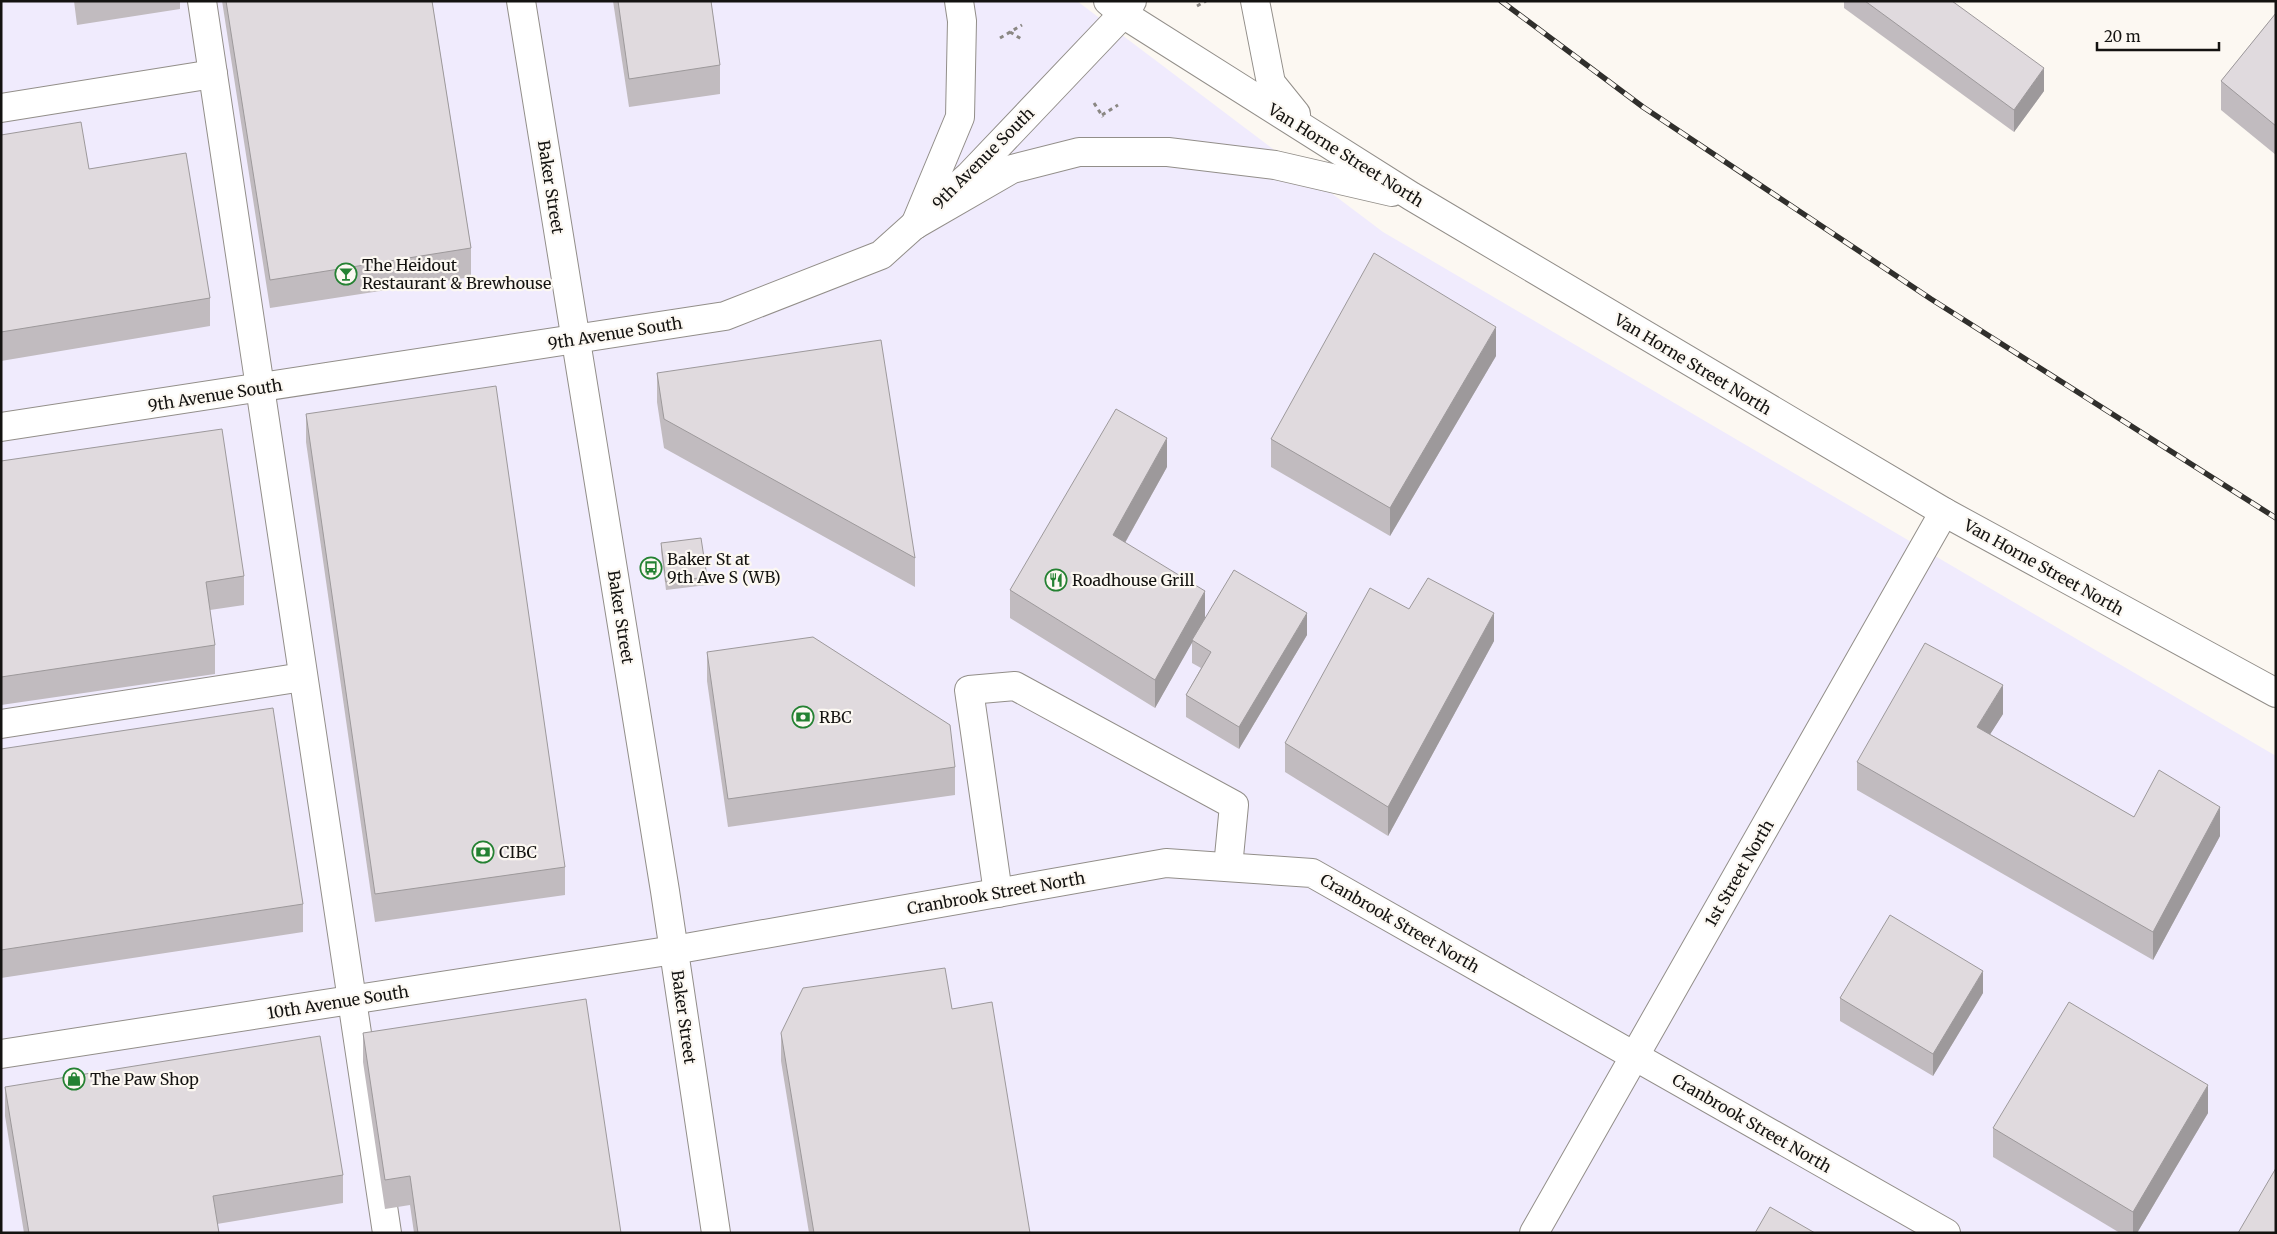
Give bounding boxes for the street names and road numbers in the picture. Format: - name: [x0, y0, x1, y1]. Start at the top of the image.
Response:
- street label: Van Horne Street North: [1264, 98, 1428, 211]
- street label: 9th Avenue South: [928, 103, 1038, 213]
- street label: Baker Street: [534, 139, 568, 236]
- street label: Van Horne Street North: [1610, 309, 1775, 419]
- street label: 9th Avenue South: [546, 312, 684, 353]
- street label: 9th Avenue South: [146, 374, 284, 415]
- street label: Van Horne Street North: [1960, 514, 2128, 619]
- street label: Baker Street: [604, 569, 638, 666]
- street label: 1st Street North: [1700, 816, 1778, 930]
- street label: Cranbrook Street North: [905, 867, 1087, 919]
- street label: Cranbrook Street North: [1317, 869, 1483, 977]
- street label: Baker Street: [668, 969, 701, 1066]
- street label: 10th Avenue South: [266, 981, 411, 1023]
- street label: Cranbrook Street North: [1669, 1069, 1835, 1177]

